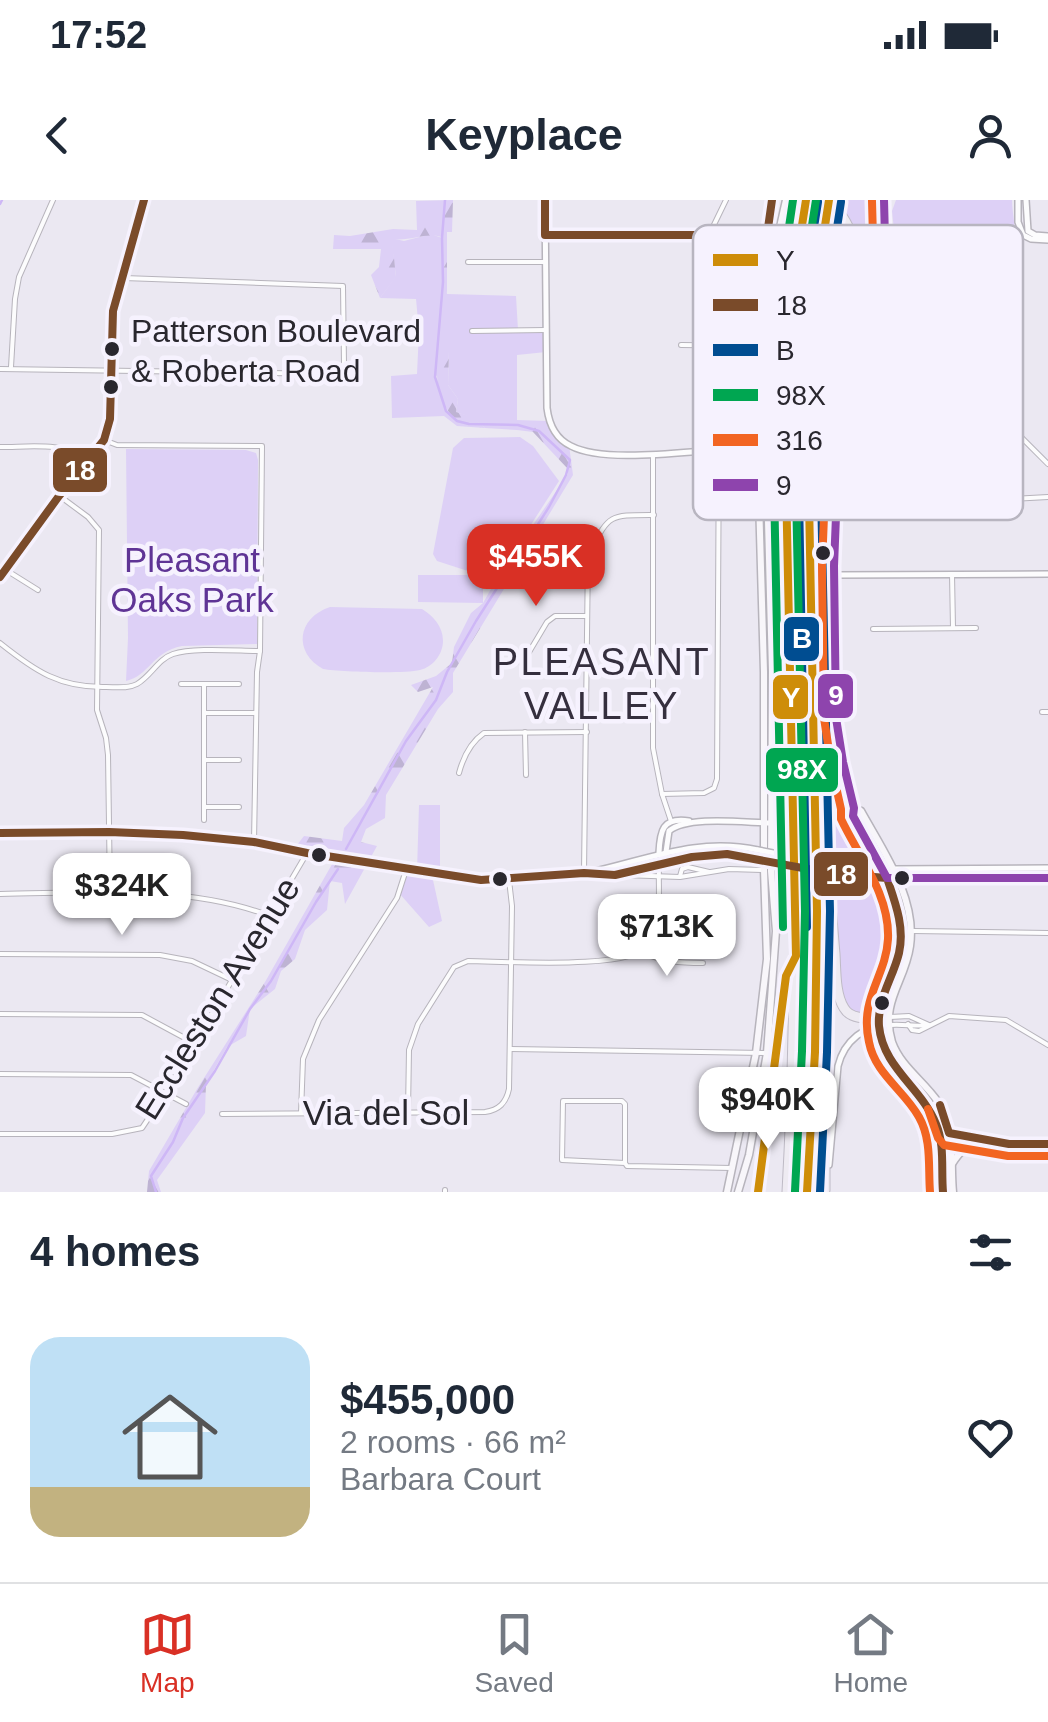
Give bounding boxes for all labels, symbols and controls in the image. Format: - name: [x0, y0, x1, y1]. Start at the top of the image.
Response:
- text: 17:52: [50, 14, 147, 56]
- icon: back: [30, 108, 85, 163]
- icon: person: [963, 108, 1018, 163]
- text: Keyplace: [425, 109, 623, 160]
- legend: [693, 225, 1023, 520]
- text: Y: [776, 245, 795, 276]
- text: 18: [776, 290, 807, 321]
- place label: Patterson Boulevard & Roberta Road: [131, 313, 421, 389]
- text: B: [776, 335, 795, 366]
- marker: Patterson Boulevard & Roberta Road: [102, 339, 122, 359]
- unlabelled marker: [101, 377, 121, 397]
- text: 98X: [776, 380, 826, 411]
- text: 316: [776, 425, 823, 456]
- line badge: 18: [51, 446, 109, 494]
- text: 18: [64, 455, 96, 486]
- text: 9: [776, 470, 792, 501]
- pin: $455K: [466, 524, 606, 609]
- text: $455K: [489, 538, 583, 574]
- park label: Pleasant Oaks Park: [110, 540, 274, 619]
- unlabelled marker: [813, 543, 833, 563]
- line badge: B: [782, 615, 821, 663]
- text: B: [792, 623, 812, 654]
- district label: PLEASANT VALLEY: [493, 641, 711, 727]
- line badge: 9: [816, 672, 855, 720]
- line badge: Y: [771, 673, 810, 721]
- text: 9: [828, 680, 844, 711]
- text: Y: [782, 682, 801, 713]
- line badge: 98X: [764, 746, 840, 794]
- text: 98X: [777, 754, 827, 785]
- unlabelled marker: [309, 845, 329, 865]
- line badge: 18: [812, 850, 870, 898]
- pin: $324K: [52, 853, 192, 938]
- text: 18: [825, 859, 857, 890]
- text: $324K: [75, 867, 169, 903]
- unlabelled marker: [892, 868, 912, 888]
- unlabelled marker: [490, 869, 510, 889]
- street label: Eccleston Avenue: [127, 870, 307, 1126]
- pin: $713K: [597, 894, 737, 979]
- text: $713K: [620, 908, 714, 944]
- unlabelled marker: [872, 993, 892, 1013]
- pin: $940K: [698, 1067, 838, 1152]
- text: $940K: [721, 1081, 815, 1117]
- street label: Via del Sol: [303, 1093, 469, 1132]
- icon: filters: [963, 1225, 1018, 1280]
- text: 4 homes: [30, 1228, 200, 1275]
- text: $455,000: [340, 1376, 515, 1423]
- icon: home: [110, 1377, 230, 1497]
- icon: heart: [963, 1410, 1018, 1465]
- text: 2 rooms · 66 m²: [340, 1424, 566, 1460]
- text: Barbara Court: [340, 1461, 541, 1497]
- tab: Map: [140, 1607, 195, 1699]
- tab: Saved: [474, 1607, 554, 1699]
- tab: Home: [833, 1607, 908, 1699]

